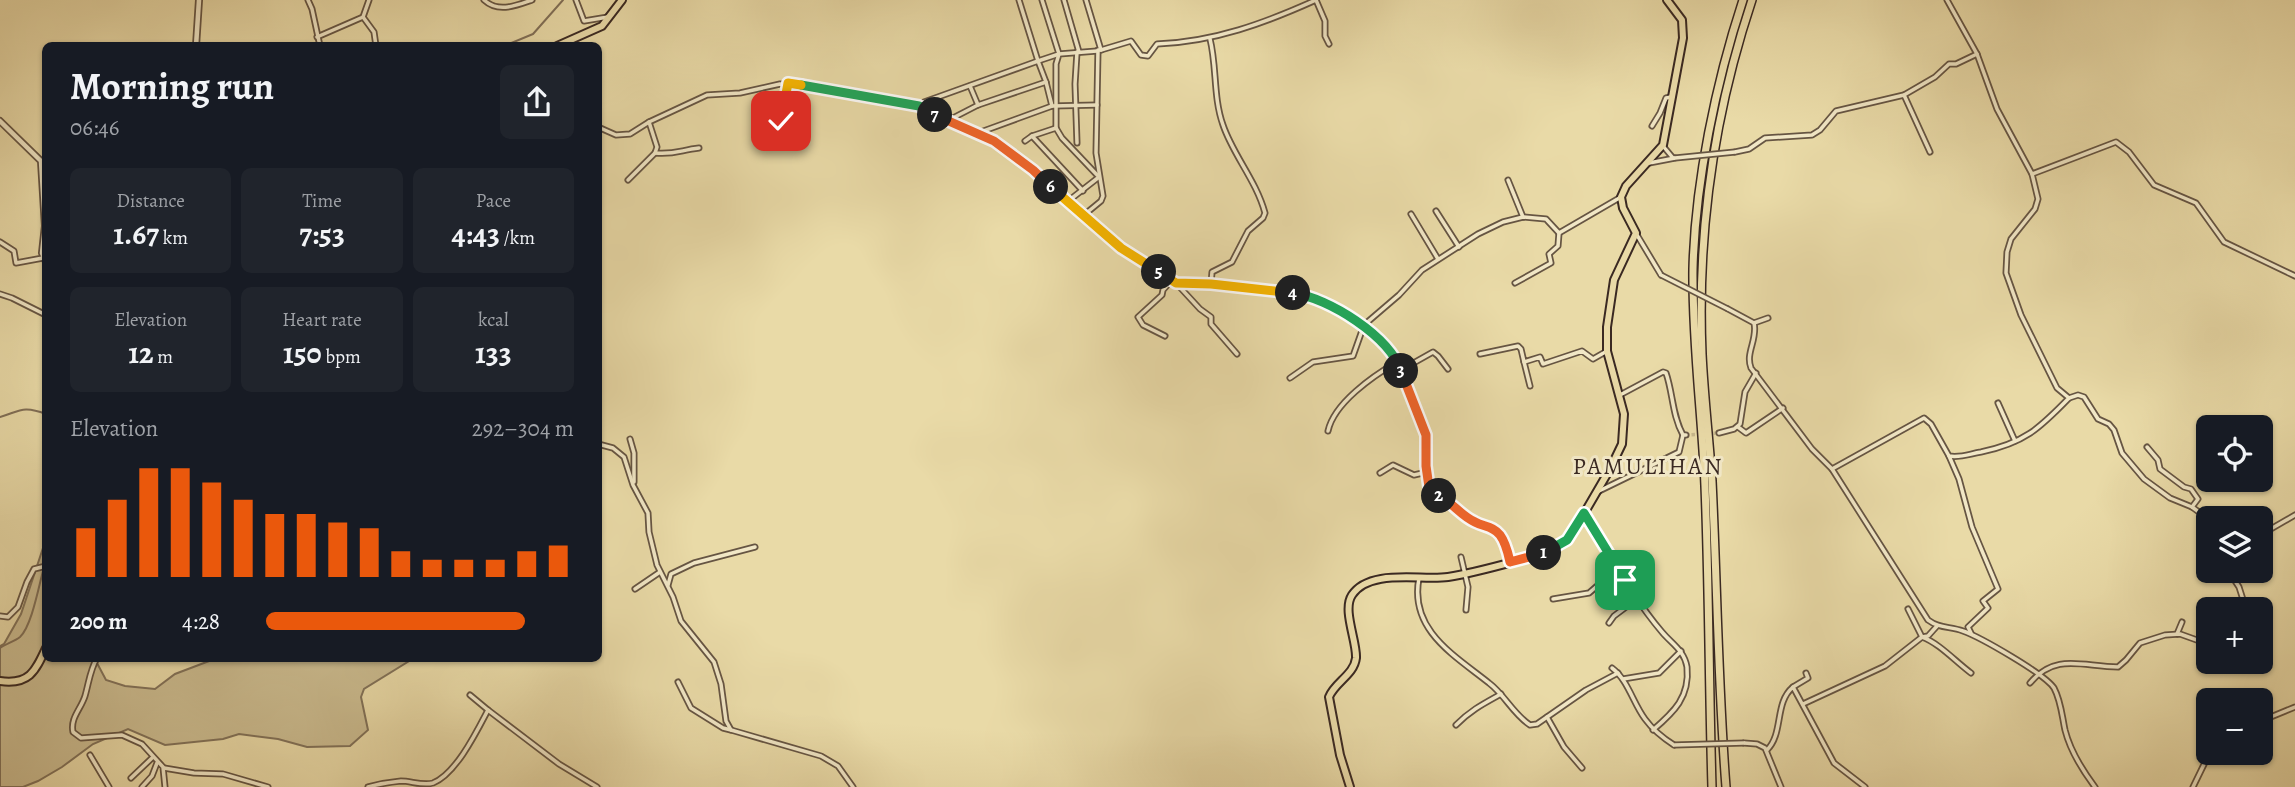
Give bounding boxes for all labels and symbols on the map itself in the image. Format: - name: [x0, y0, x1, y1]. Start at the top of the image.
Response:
- pin: [751, 91, 811, 151]
- pin: 7: [918, 97, 953, 132]
- pin: 6: [1034, 170, 1068, 204]
- pin: 5: [1142, 254, 1176, 290]
- pin: 4: [1276, 276, 1310, 310]
- pin: 3: [1384, 354, 1418, 388]
- district label: PAMULIHAN: [1573, 450, 1723, 482]
- pin: 2: [1422, 478, 1456, 514]
- pin: 1: [1526, 536, 1562, 570]
- pin: [1595, 550, 1655, 610]

